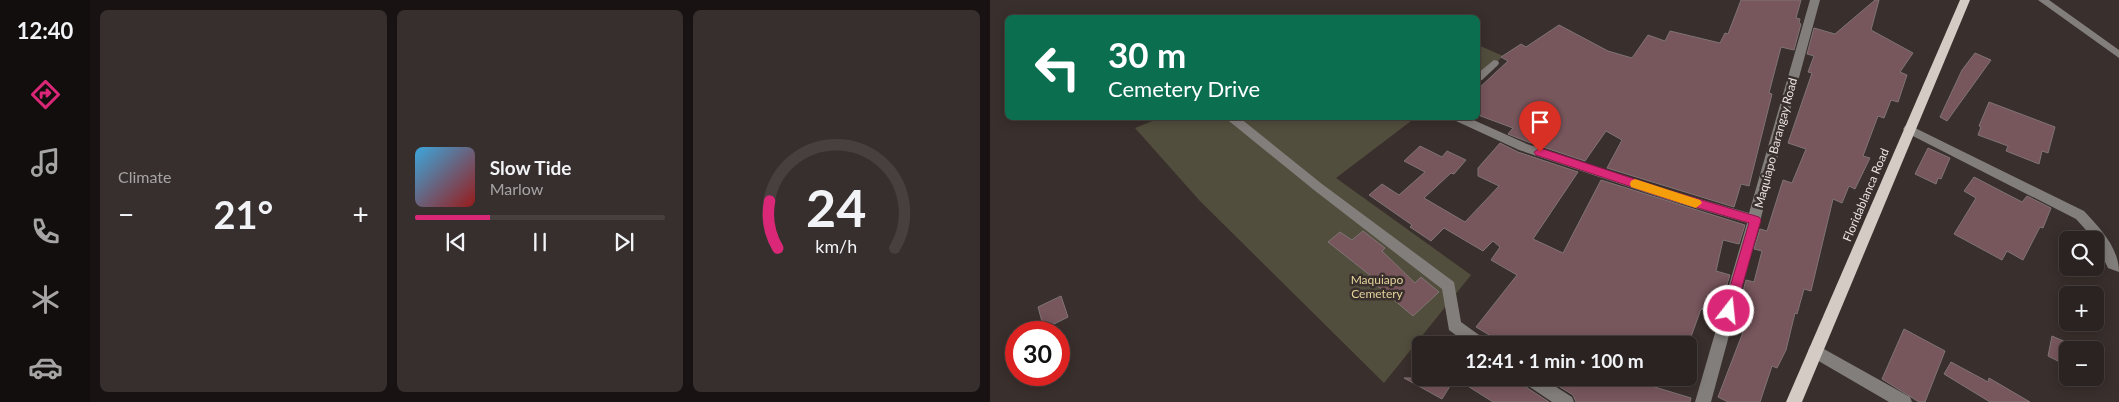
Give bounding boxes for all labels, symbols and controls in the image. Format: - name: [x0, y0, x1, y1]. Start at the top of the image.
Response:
- text: 12:40: [17, 17, 73, 44]
- text: 30 m: [1108, 33, 1186, 75]
- icon: left: [1025, 35, 1090, 100]
- text: Cemetery Drive: [1108, 75, 1260, 102]
- street label: Maquiapo Barangay Road: [1751, 76, 1800, 210]
- icon: directions: [28, 77, 63, 112]
- pin: [1519, 101, 1561, 152]
- icon: arrive: [1526, 108, 1554, 136]
- icon: music: [28, 145, 63, 180]
- street label: Floridablanca Road: [1839, 146, 1892, 244]
- text: Slow Tide: [490, 156, 571, 179]
- text: Climate: [118, 167, 171, 186]
- text: 24: [806, 176, 867, 238]
- text: Marlow: [490, 179, 543, 198]
- text: 21°: [213, 191, 273, 237]
- text: −: [118, 197, 134, 231]
- text: +: [352, 197, 369, 231]
- icon: phone: [28, 214, 63, 249]
- icon: previous: [442, 228, 470, 256]
- icon: pause: [526, 228, 554, 256]
- icon: next: [610, 228, 638, 256]
- map controls: [2059, 231, 2104, 386]
- button: search: [2059, 231, 2104, 276]
- text: km/h: [816, 235, 858, 257]
- park label: Maquiapo Cemetery: [1351, 272, 1404, 301]
- icon: climate: [28, 282, 63, 317]
- position arrow: [1702, 284, 1754, 336]
- button: +: [2059, 286, 2104, 331]
- speed limit sign: 30: [1005, 321, 1070, 386]
- button: −: [2059, 341, 2104, 386]
- text: 12:41 · 1 min · 100 m: [1465, 349, 1644, 372]
- icon: car: [28, 350, 63, 385]

